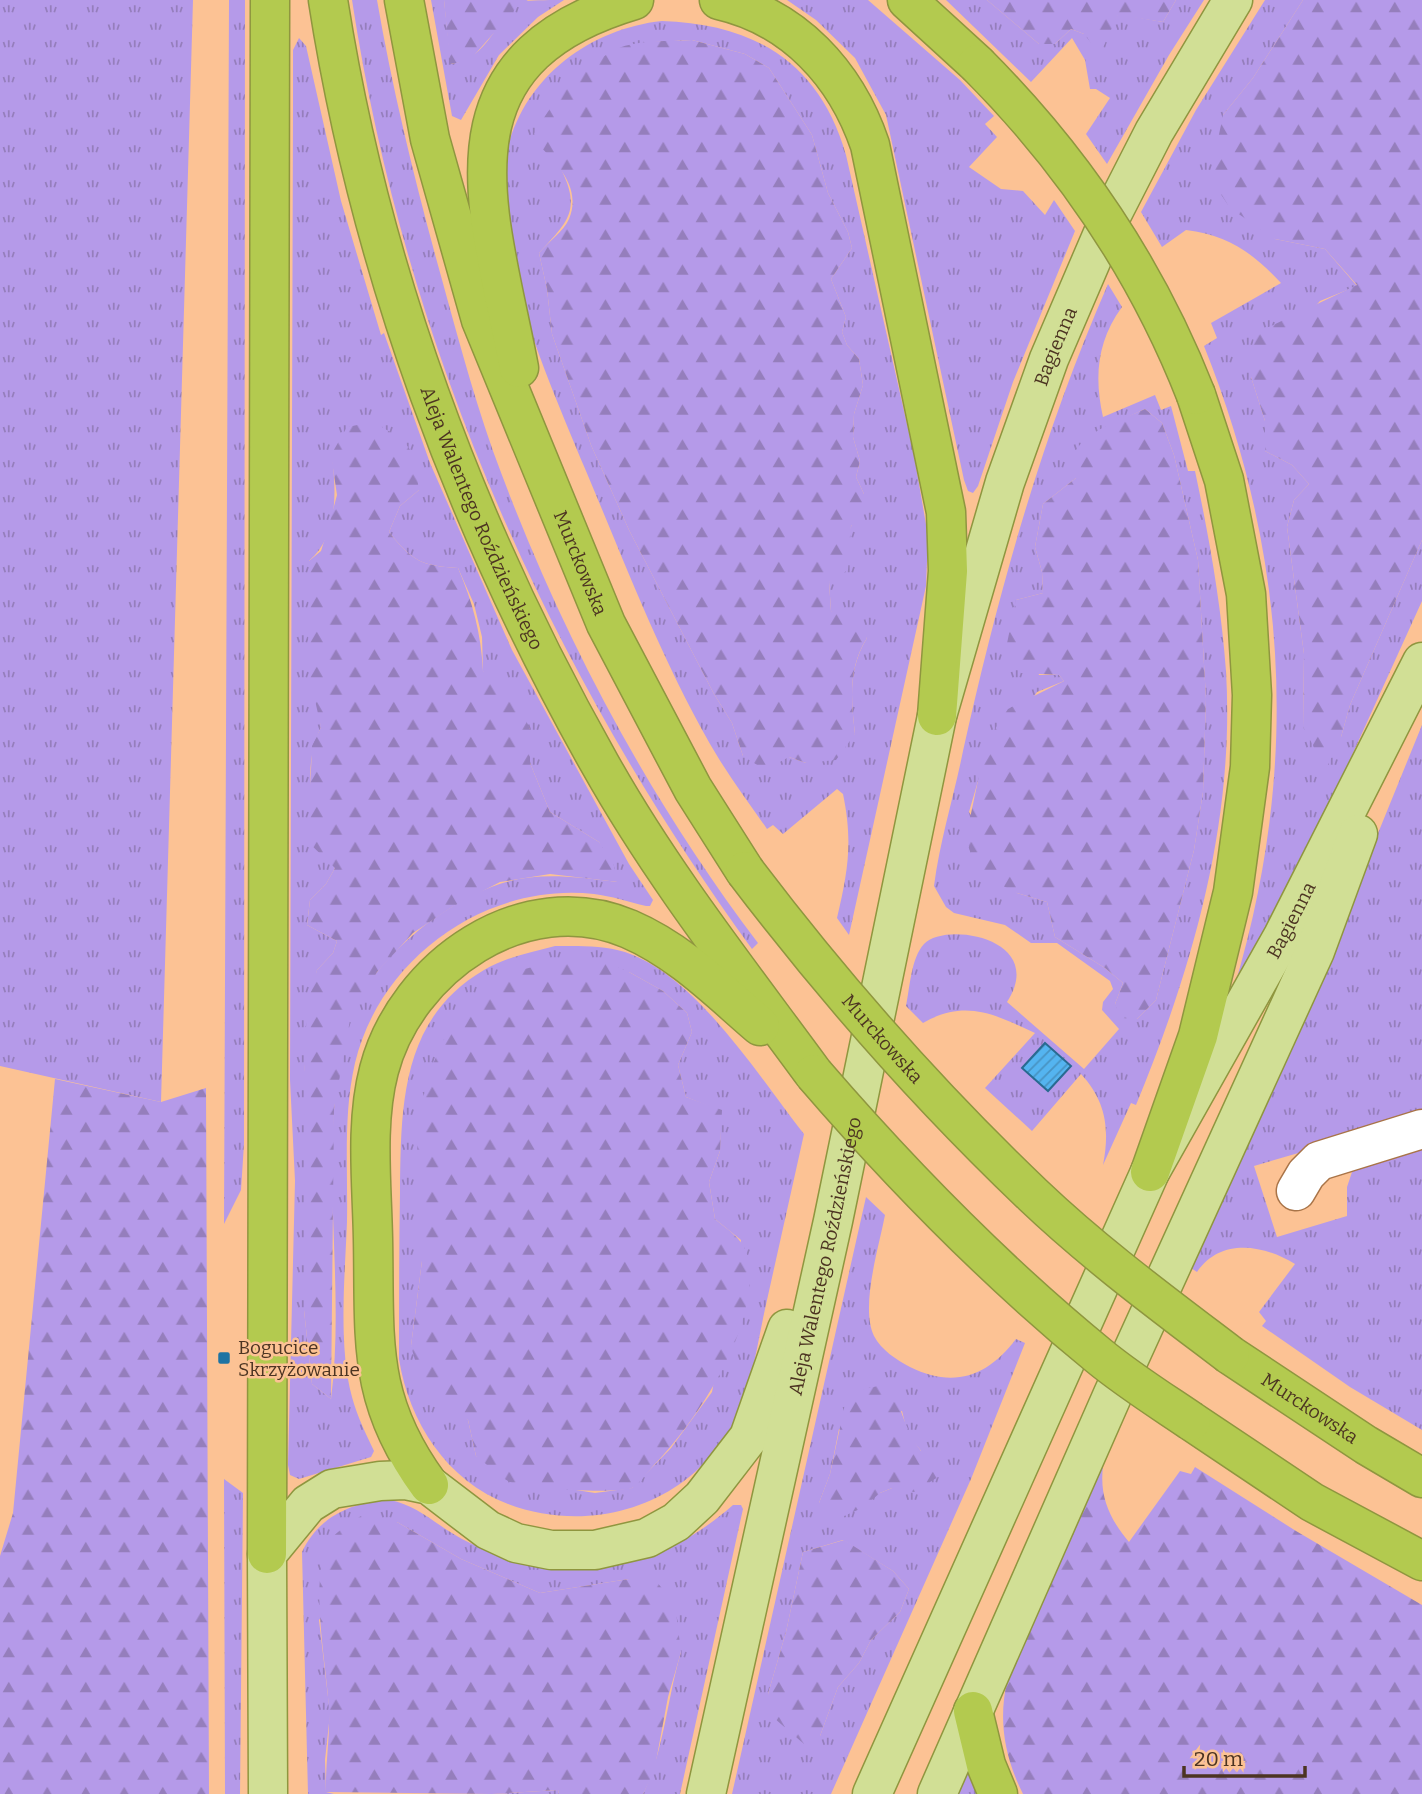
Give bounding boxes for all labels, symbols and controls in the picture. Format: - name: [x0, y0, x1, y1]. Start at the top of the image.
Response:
- street label: Bagienna: [1029, 303, 1082, 389]
- street label: Aleja Walentego Roździeńskiego: [416, 383, 548, 653]
- street label: Murckowska: [549, 507, 612, 619]
- street label: Bagienna: [1262, 878, 1321, 963]
- street label: Murckowska: [837, 990, 928, 1089]
- street label: Aleja Walentego Roździeńskiego: [784, 1115, 866, 1397]
- place label: Bogucice Skrzyżowanie: [238, 1336, 360, 1381]
- marker: Bogucice Skrzyżowanie: [216, 1350, 232, 1366]
- street label: Murckowska: [1257, 1368, 1363, 1449]
- scale bar: [1184, 1734, 1305, 1778]
- text: 20 m: [1194, 1746, 1243, 1772]

